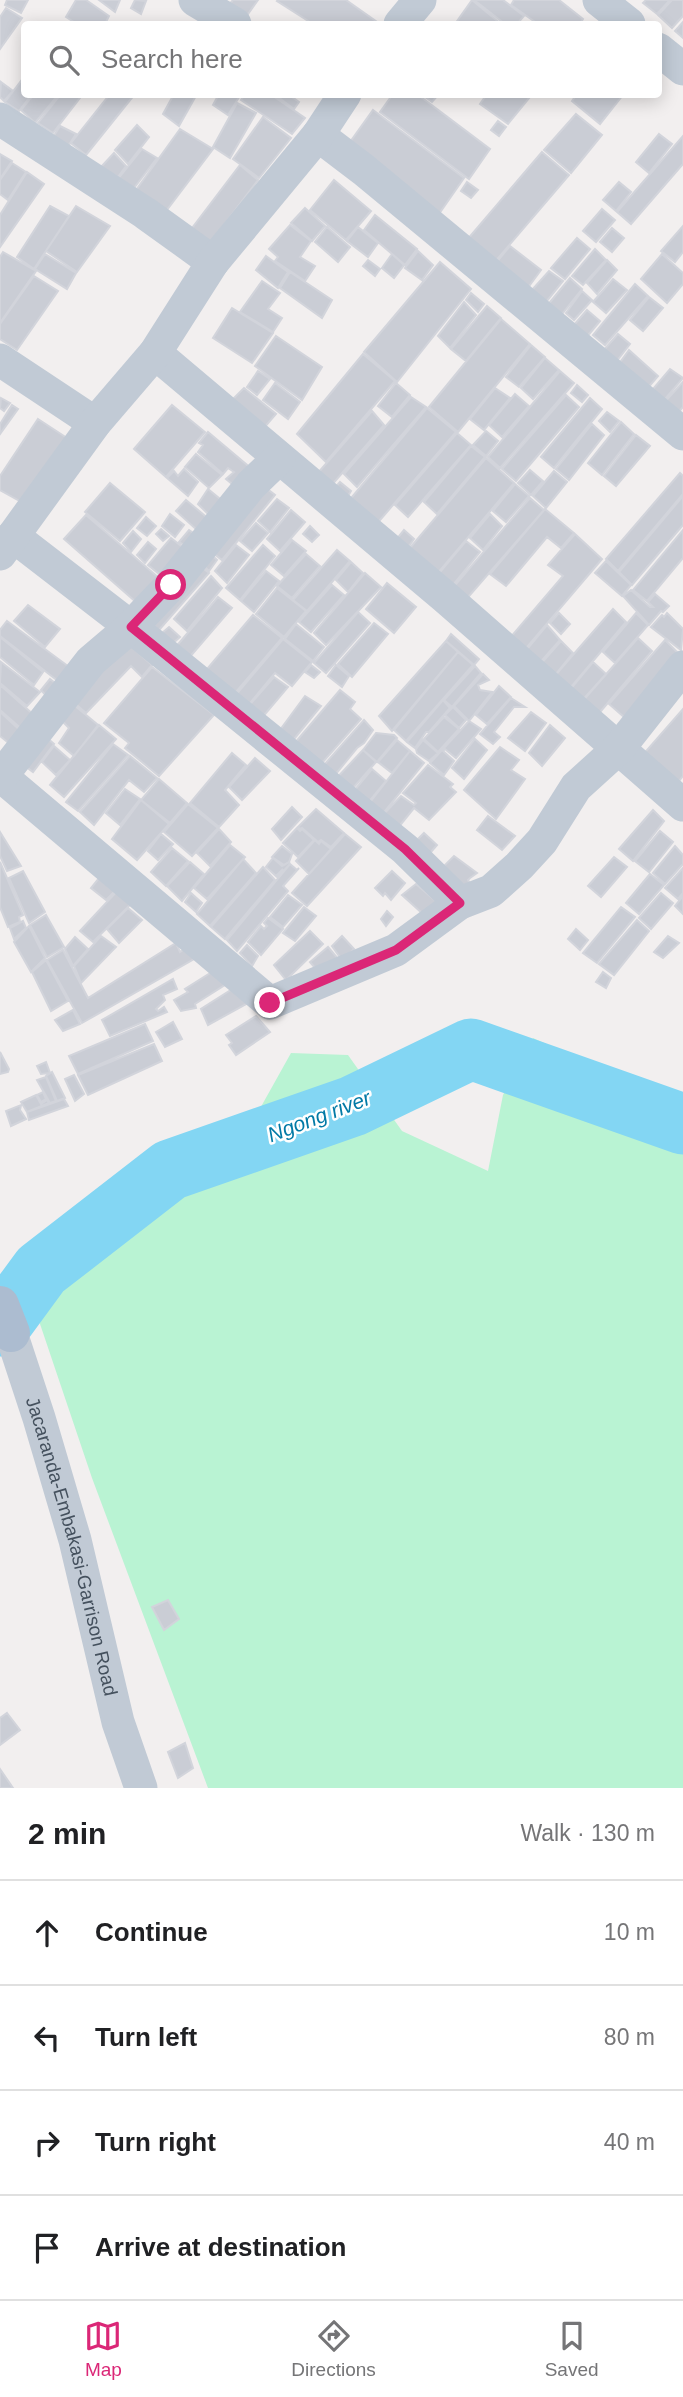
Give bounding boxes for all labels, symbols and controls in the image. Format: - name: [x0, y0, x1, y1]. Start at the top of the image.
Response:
- search box: [21, 21, 662, 98]
- icon: search: [45, 41, 83, 79]
- text: Search here: [101, 44, 243, 74]
- route start: [155, 569, 186, 600]
- route end: [254, 987, 285, 1018]
- water label: Ngong river: [264, 1085, 375, 1146]
- street label: Jacaranda-Embakasi-Garrison Road: [22, 1394, 122, 1698]
- text: 2 min: [28, 1817, 106, 1850]
- text: Walk · 130 m: [520, 1820, 655, 1846]
- icon: ahead: [28, 1914, 66, 1952]
- text: Continue: [95, 1917, 208, 1947]
- text: 10 m: [604, 1919, 655, 1945]
- icon: left: [28, 2019, 66, 2057]
- text: Turn left: [95, 2022, 197, 2052]
- text: 80 m: [604, 2024, 655, 2050]
- icon: right: [28, 2124, 66, 2162]
- text: Turn right: [95, 2127, 216, 2157]
- text: 40 m: [604, 2129, 655, 2155]
- icon: arrive: [28, 2229, 66, 2267]
- text: Arrive at destination: [95, 2232, 346, 2262]
- tab: Map: [84, 2317, 122, 2381]
- tab: Directions: [291, 2317, 376, 2381]
- tab: Saved: [545, 2317, 599, 2381]

